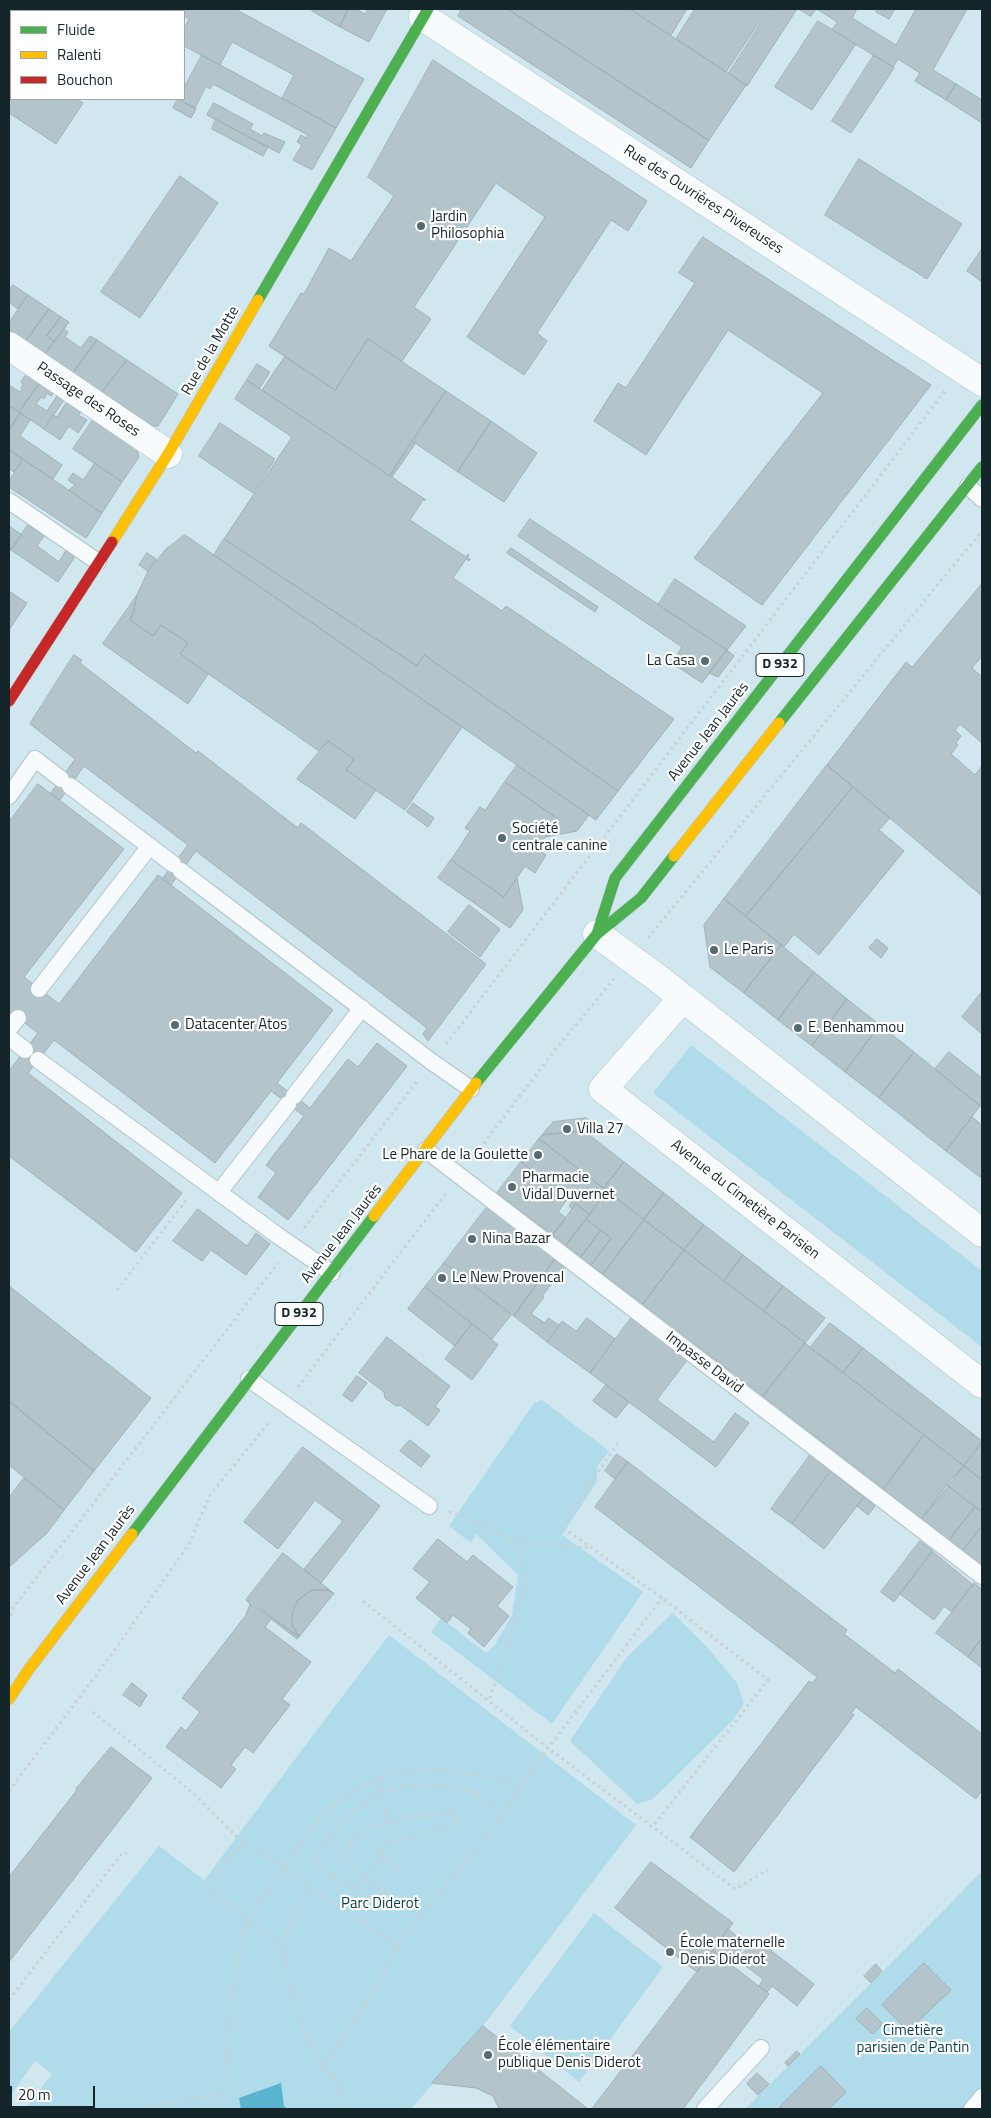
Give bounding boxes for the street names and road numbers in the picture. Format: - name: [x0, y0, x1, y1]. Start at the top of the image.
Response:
- street label: Rue des Ouvrières Pivereuses: [620, 142, 786, 258]
- street label: Rue de la Motte: [178, 303, 244, 399]
- street label: Passage des Roses: [33, 359, 143, 441]
- road number: D 932: [756, 654, 804, 676]
- street label: Avenue Jean Jaurès: [665, 679, 753, 785]
- street label: Avenue du Cimetière Parisien: [667, 1136, 823, 1264]
- street label: Avenue Jean Jaurès: [298, 1181, 386, 1287]
- road number: D 932: [275, 1302, 323, 1326]
- street label: Impasse David: [662, 1328, 746, 1398]
- street label: Avenue Jean Jaurès: [53, 1502, 139, 1608]

